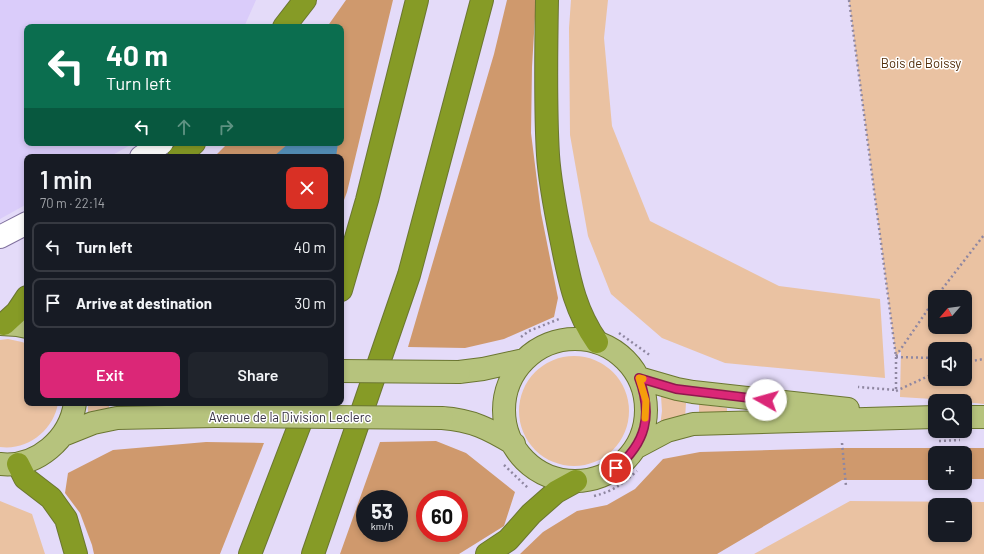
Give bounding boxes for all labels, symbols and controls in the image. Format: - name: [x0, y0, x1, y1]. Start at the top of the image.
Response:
- text: 40 m: [106, 38, 168, 72]
- icon: left: [40, 40, 92, 92]
- park label: Bois de Boissy: [881, 55, 961, 71]
- text: Turn left: [106, 72, 172, 94]
- icon: left: [131, 116, 153, 138]
- icon: ahead: [173, 116, 195, 138]
- icon: right: [215, 116, 237, 138]
- text: 1 min: [40, 165, 92, 194]
- button: close: [286, 167, 328, 209]
- text: 70 m · 22:14: [40, 195, 105, 211]
- icon: left: [42, 236, 64, 258]
- text: Turn left: [76, 238, 132, 256]
- text: 40 m: [294, 238, 326, 256]
- north arrow: [928, 290, 972, 334]
- map controls: [928, 290, 972, 542]
- icon: arrive: [42, 292, 64, 314]
- text: Arrive at destination: [76, 294, 212, 312]
- text: 30 m: [294, 294, 326, 312]
- button: sound: [928, 342, 972, 386]
- button: Exit: [40, 352, 180, 398]
- button: Share: [188, 352, 328, 398]
- position arrow: [745, 379, 787, 421]
- button: search: [928, 394, 972, 438]
- street label: Avenue de la Division Leclerc: [209, 409, 371, 425]
- button: +: [928, 446, 972, 490]
- pin: [599, 451, 633, 485]
- icon: arrive: [605, 457, 627, 479]
- speed limit sign: 60: [416, 490, 468, 542]
- button: −: [928, 498, 972, 542]
- text: 53: [371, 499, 393, 523]
- text: km/h: [371, 520, 393, 532]

